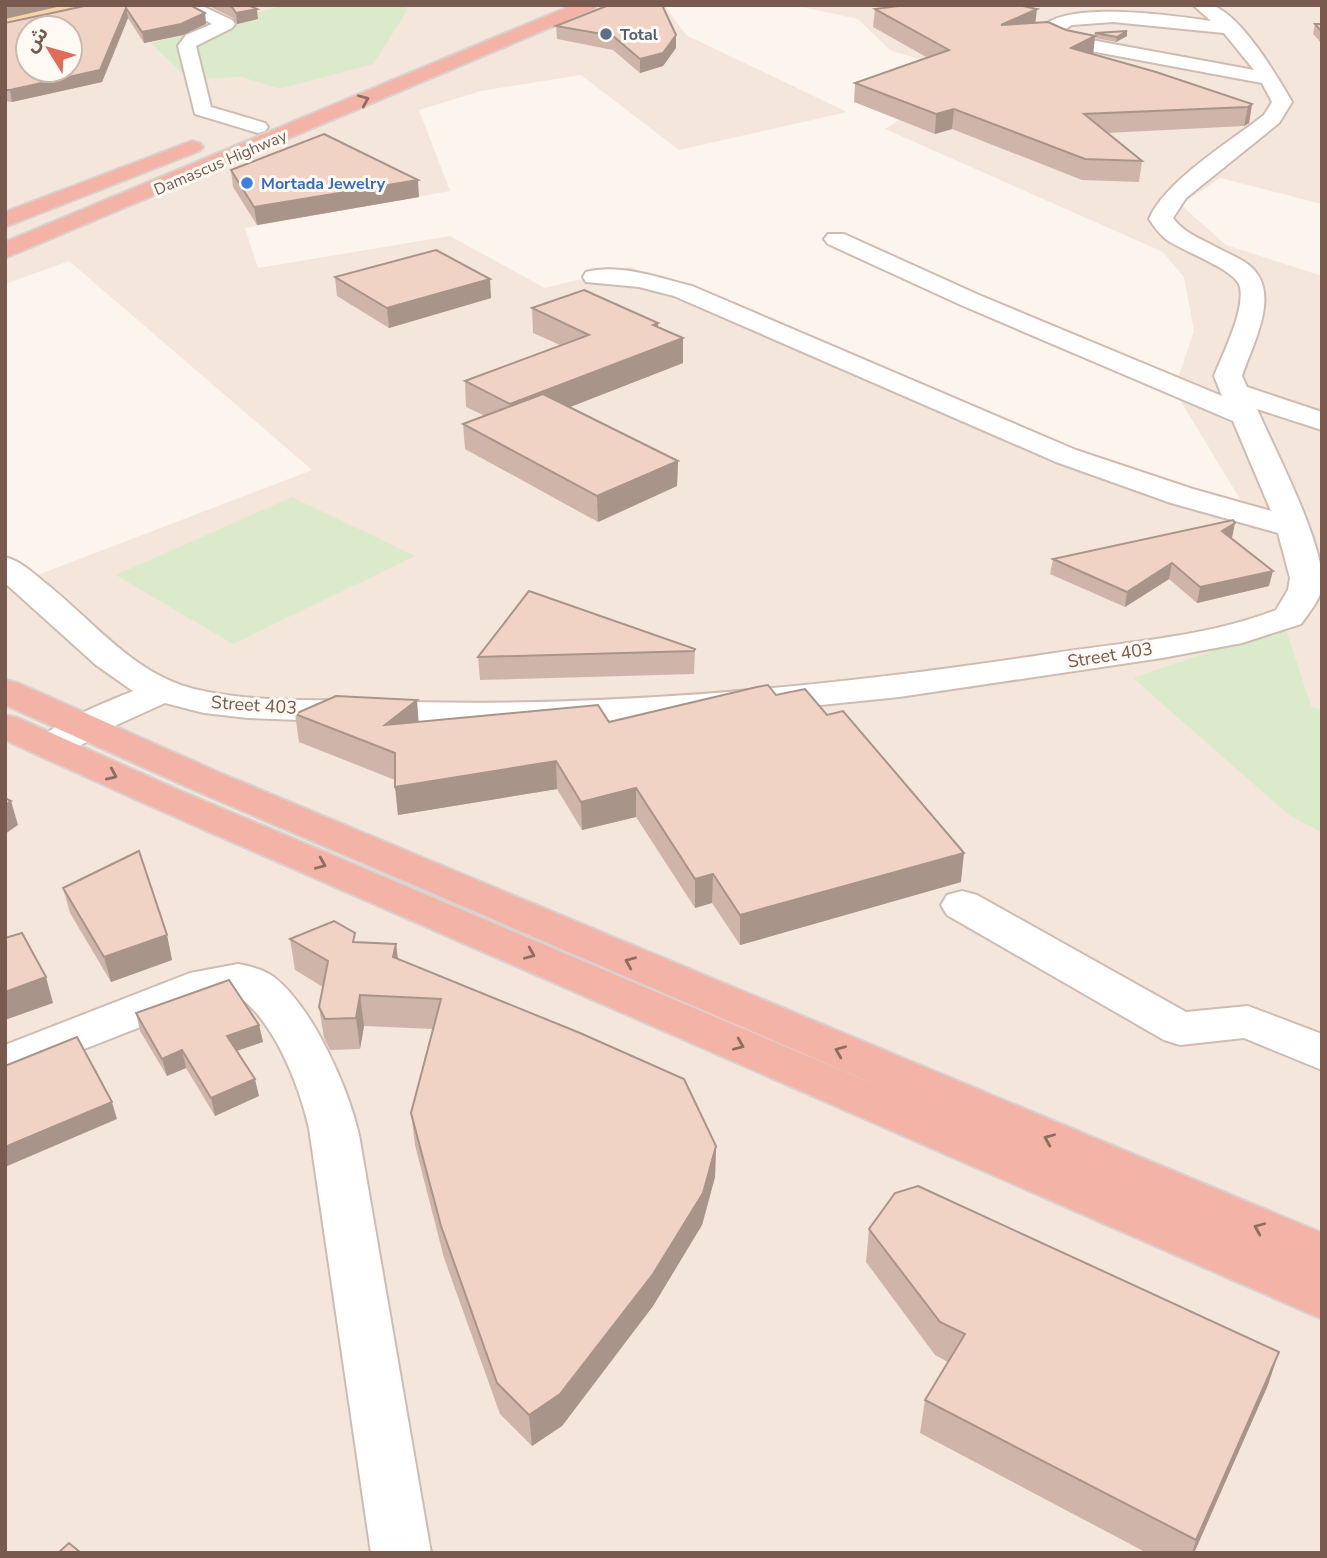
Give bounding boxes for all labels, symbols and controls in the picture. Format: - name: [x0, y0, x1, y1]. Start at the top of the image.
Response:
- north arrow: [14, 14, 84, 84]
- text: ش: [18, 21, 54, 58]
- place label: Total: [620, 24, 658, 46]
- marker: Total: [598, 26, 614, 42]
- one-way arrow: [357, 94, 369, 108]
- street label: Damascus Highway: [150, 125, 291, 201]
- place label: Mortada Jewelry: [261, 173, 386, 195]
- marker: Mortada Jewelry: [239, 175, 255, 191]
- street label: Street 403: [1066, 636, 1154, 674]
- street label: Street 403: [210, 690, 298, 720]
- one-way arrow: [105, 767, 117, 781]
- one-way arrow: [314, 855, 326, 869]
- one-way arrow: [523, 946, 535, 960]
- one-way arrow: [625, 956, 638, 970]
- one-way arrow: [732, 1036, 744, 1050]
- one-way arrow: [834, 1045, 847, 1059]
- one-way arrow: [1044, 1134, 1056, 1148]
- one-way arrow: [1254, 1222, 1266, 1236]

